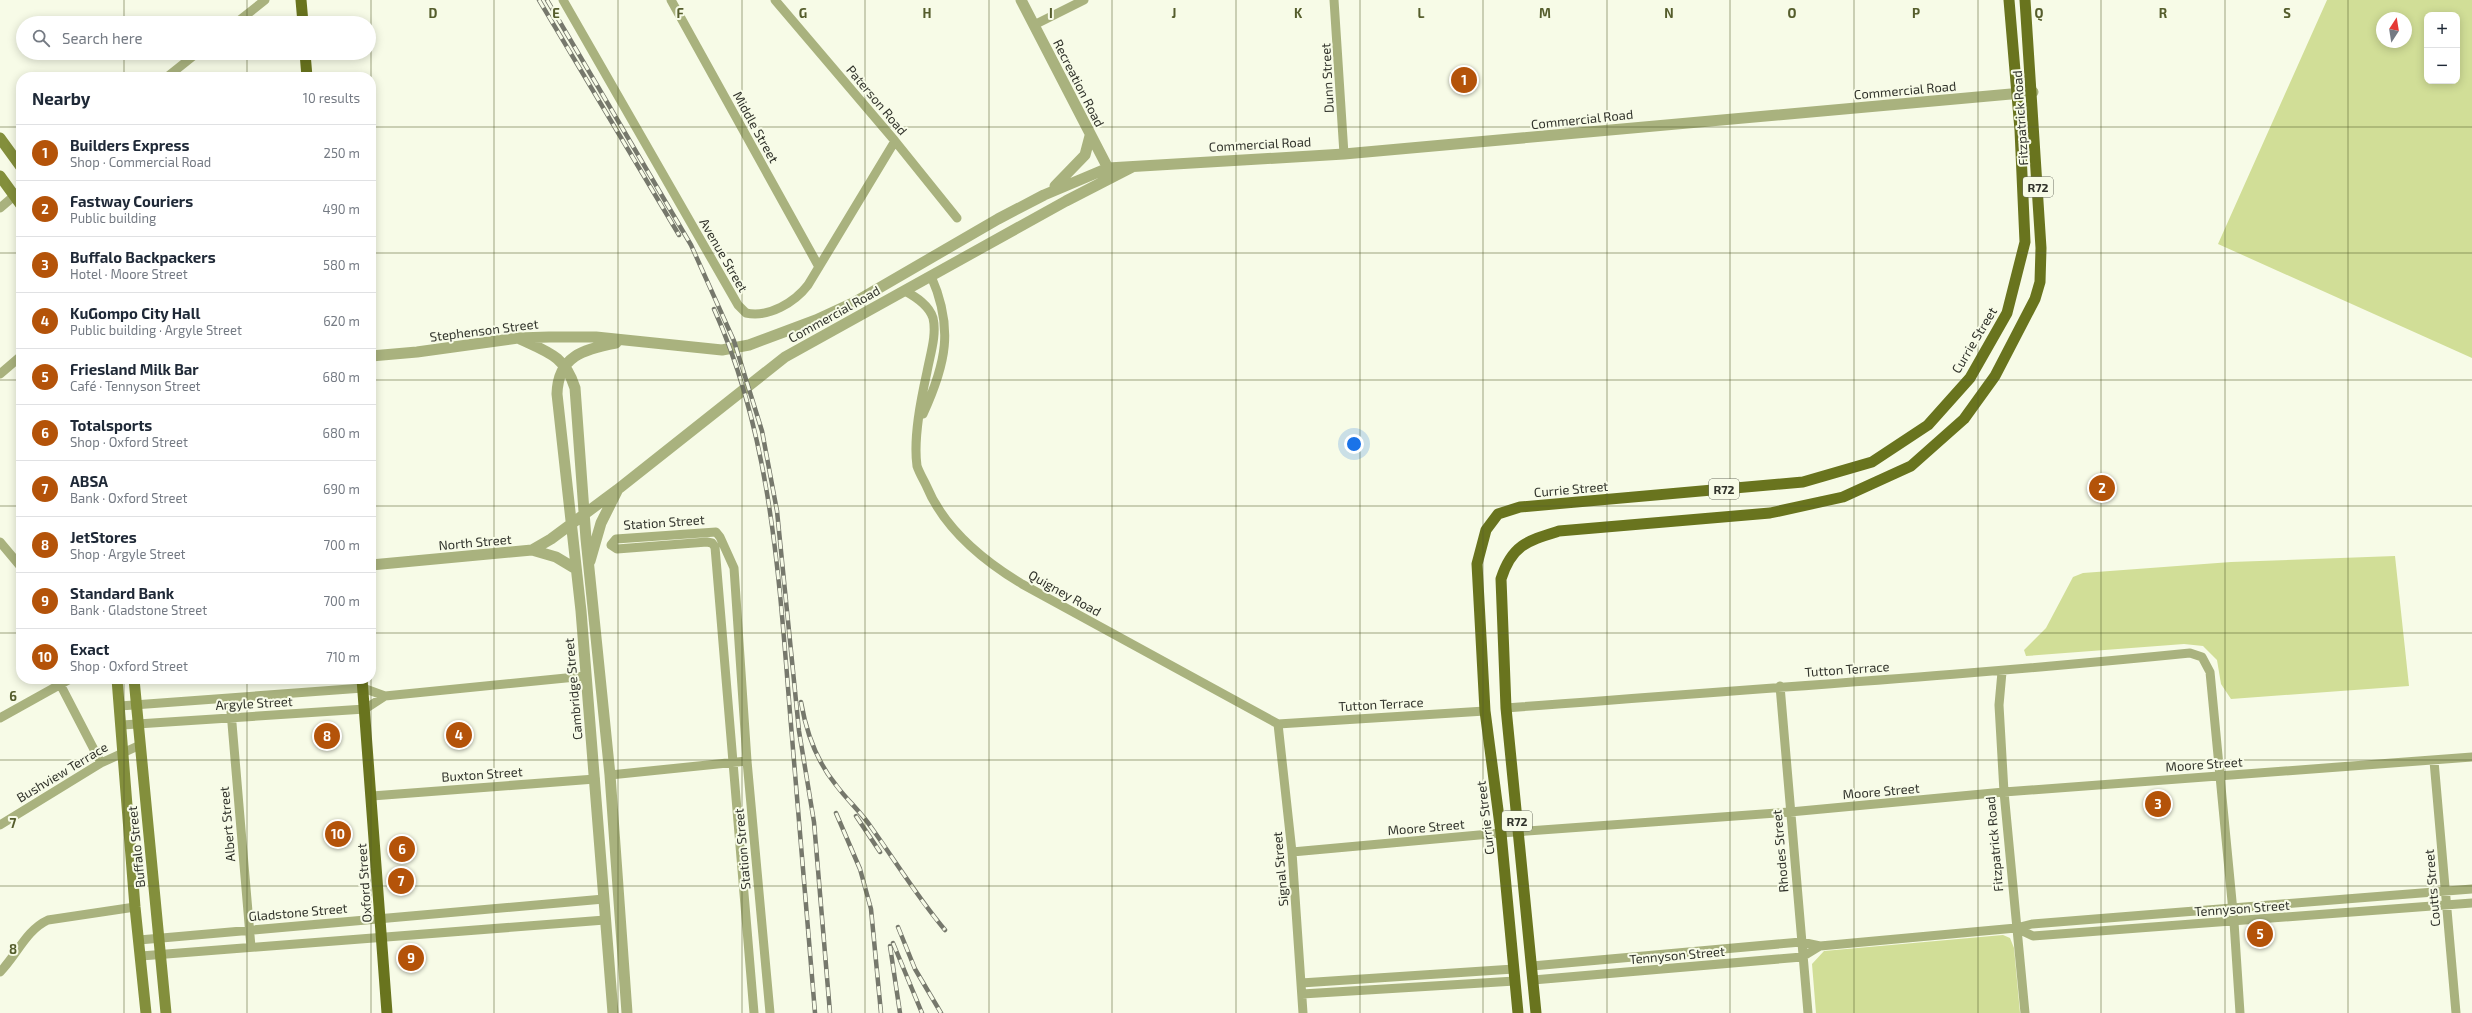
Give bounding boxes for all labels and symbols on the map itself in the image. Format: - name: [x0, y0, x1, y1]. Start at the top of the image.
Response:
- text: D: [429, 5, 438, 21]
- text: E: [552, 5, 560, 21]
- text: F: [676, 5, 684, 21]
- text: G: [799, 5, 807, 21]
- text: H: [923, 5, 932, 21]
- text: I: [1049, 5, 1053, 21]
- text: J: [1172, 5, 1176, 21]
- text: K: [1294, 5, 1303, 21]
- text: L: [1418, 5, 1425, 21]
- text: M: [1539, 5, 1551, 21]
- text: N: [1664, 5, 1674, 21]
- text: O: [1788, 5, 1797, 21]
- text: P: [1912, 5, 1920, 21]
- text: Q: [2035, 5, 2044, 22]
- text: R: [2159, 5, 2168, 21]
- text: S: [2283, 5, 2291, 21]
- north arrow: [2376, 12, 2412, 48]
- street label: Recreation Road: [1050, 36, 1108, 130]
- street label: Dunn Street: [1317, 43, 1337, 113]
- street label: Paterson Road: [843, 62, 911, 138]
- pin: 1: [1451, 65, 1477, 95]
- street label: Fitzpatrick Road: [2009, 70, 2031, 166]
- street label: Commercial Road: [1853, 78, 1957, 102]
- street label: Middle Street: [730, 88, 782, 166]
- street label: Commercial Road: [1530, 106, 1634, 132]
- street label: Commercial Road: [1208, 133, 1312, 155]
- road number: R72: [2023, 177, 2053, 197]
- street label: Avenue Street: [696, 215, 752, 295]
- street label: Commercial Road: [785, 282, 883, 346]
- street label: Currie Street: [1948, 304, 2000, 376]
- street label: Stephenson Street: [429, 315, 539, 345]
- your location: [1344, 434, 1364, 454]
- pin: 2: [2089, 473, 2115, 503]
- street label: Currie Street: [1533, 478, 1609, 500]
- road number: R72: [1709, 479, 1739, 499]
- street label: Station Street: [623, 511, 705, 533]
- street label: North Street: [438, 531, 512, 553]
- street label: Quigney Road: [1026, 566, 1104, 620]
- street label: Cambridge Street: [561, 637, 585, 741]
- street label: Tutton Terrace: [1804, 658, 1890, 680]
- text: 6: [9, 688, 17, 704]
- street label: Argyle Street: [215, 693, 293, 713]
- street label: Tutton Terrace: [1338, 694, 1424, 714]
- pin: 4: [446, 720, 472, 750]
- pin: 8: [314, 721, 340, 751]
- street label: Bushview Terrace: [13, 738, 111, 806]
- street label: Moore Street: [2165, 753, 2243, 775]
- street label: Buxton Street: [441, 763, 523, 785]
- street label: Currie Street: [1473, 780, 1497, 856]
- street label: Moore Street: [1842, 780, 1920, 802]
- street label: Albert Street: [216, 786, 238, 862]
- pin: 3: [2145, 789, 2171, 819]
- street label: Fitzpatrick Road: [1982, 796, 2006, 892]
- street label: Buffalo Street: [124, 805, 148, 889]
- street label: Station Street: [730, 808, 754, 890]
- street label: Rhodes Street: [1768, 809, 1792, 893]
- road number: R72: [1502, 811, 1532, 831]
- text: 7: [10, 815, 17, 831]
- street label: Moore Street: [1387, 816, 1465, 838]
- pin: 10: [325, 819, 351, 849]
- street label: Signal Street: [1269, 831, 1291, 907]
- pin: 6: [389, 834, 415, 864]
- street label: Oxford Street: [353, 843, 375, 923]
- street label: Coutts Street: [2421, 849, 2443, 927]
- pin: 7: [388, 866, 414, 896]
- street label: Tennyson Street: [2194, 897, 2290, 919]
- street label: Gladstone Street: [248, 900, 348, 924]
- pin: 5: [2247, 919, 2273, 949]
- text: 8: [9, 941, 17, 957]
- pin: 9: [398, 943, 424, 973]
- street label: Tennyson Street: [1629, 943, 1725, 967]

